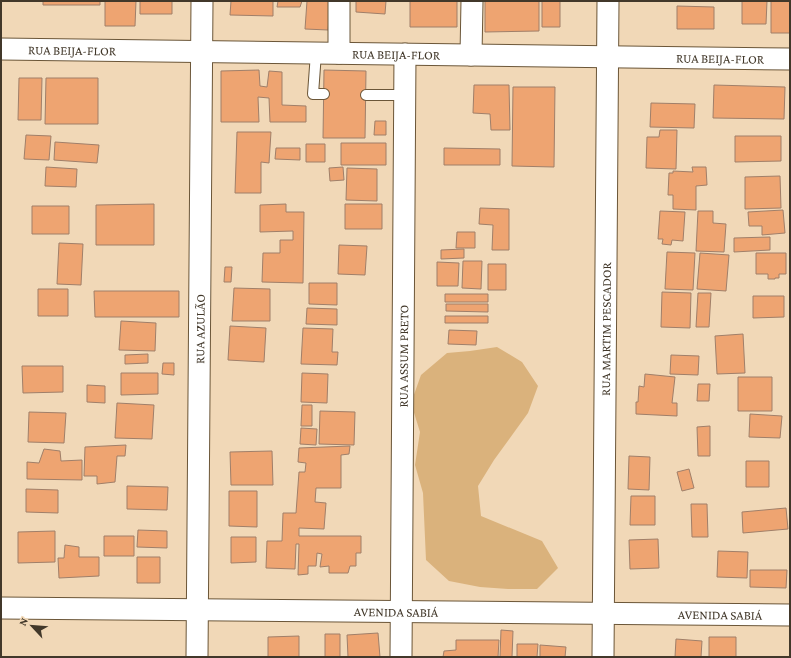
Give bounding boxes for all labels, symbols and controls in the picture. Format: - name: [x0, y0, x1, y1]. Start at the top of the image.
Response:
- street label: RUA BEIJA-FLOR: [28, 42, 117, 58]
- street label: RUA BEIJA-FLOR: [352, 46, 441, 62]
- street label: RUA BEIJA-FLOR: [676, 50, 765, 66]
- street label: RUA MARTIM PESCADOR: [597, 261, 614, 396]
- street label: RUA AZULÃO: [192, 294, 207, 364]
- street label: RUA ASSUM PRETO: [395, 304, 411, 407]
- street label: AVENIDA SABIÁ: [354, 604, 439, 619]
- north arrow: [12, 606, 52, 646]
- street label: AVENIDA SABIÁ: [678, 607, 763, 622]
- text: N: [16, 615, 30, 628]

